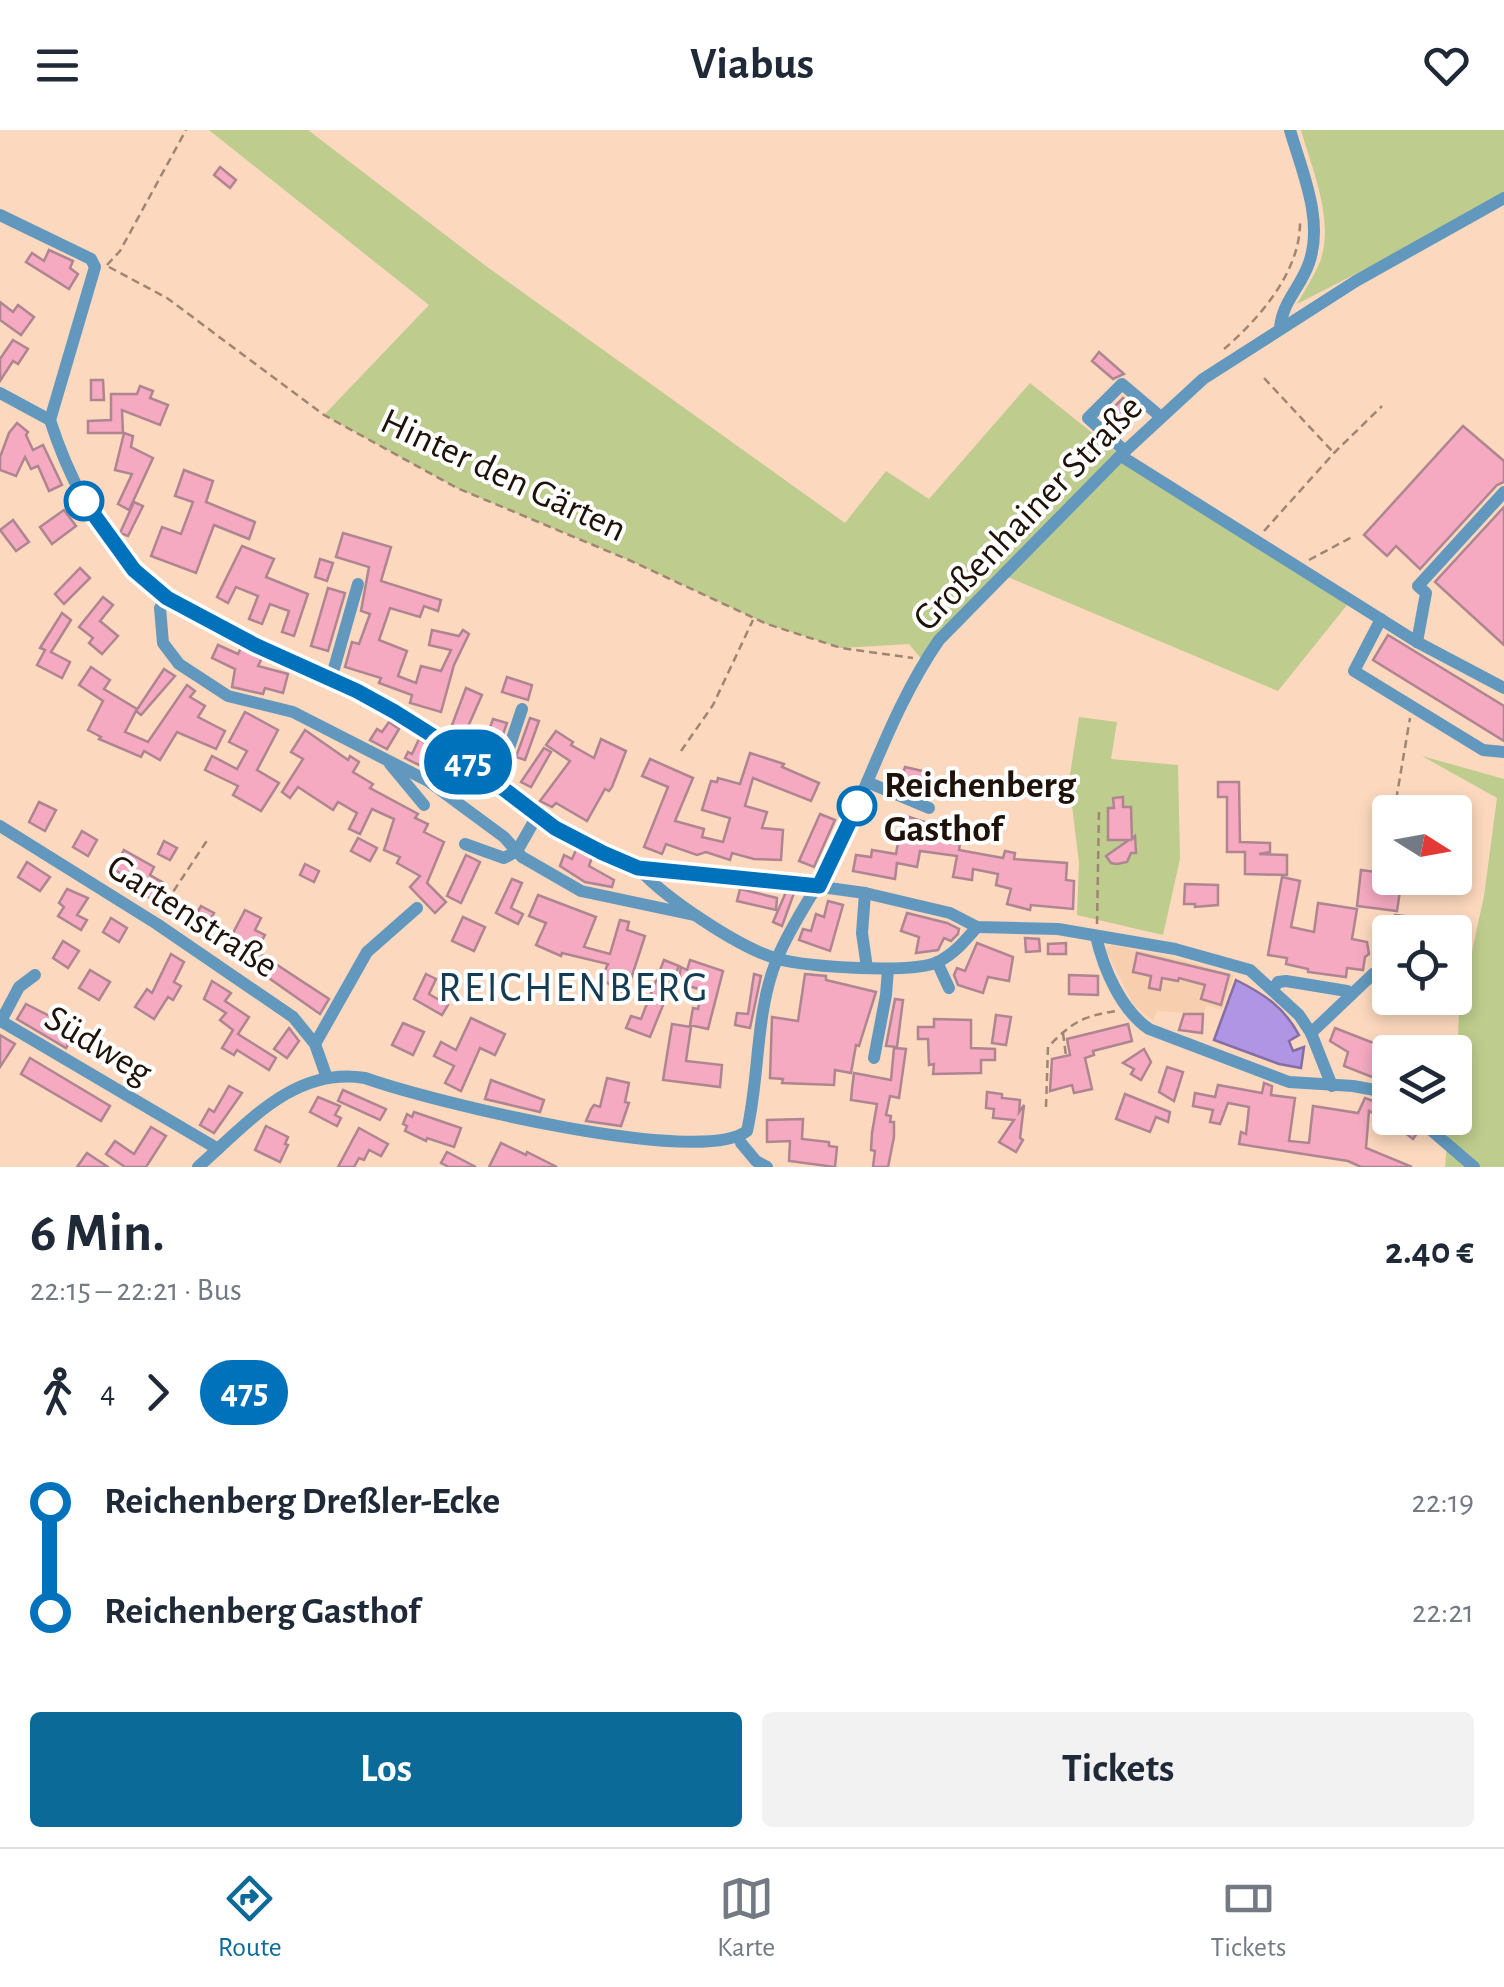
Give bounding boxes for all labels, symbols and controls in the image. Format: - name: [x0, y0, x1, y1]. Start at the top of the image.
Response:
- icon: menu: [30, 38, 85, 93]
- icon: heart: [1419, 38, 1474, 93]
- text: Viabus: [690, 42, 814, 87]
- street label: Großenhainer Straße: [907, 388, 1150, 638]
- street label: Hinter den Gärten: [375, 402, 632, 549]
- unlabelled marker: [65, 482, 103, 520]
- line badge: 475: [410, 730, 526, 794]
- text: 475: [444, 745, 492, 780]
- place label: Reichenberg Gasthof: [884, 767, 1077, 849]
- marker: Reichenberg Gasthof: [838, 787, 876, 825]
- north arrow: [1372, 795, 1472, 895]
- map controls: [1372, 795, 1472, 1135]
- street label: Gartenstraße: [100, 848, 284, 986]
- button: locate: [1372, 915, 1472, 1015]
- district label: REICHENBERG: [438, 967, 710, 1009]
- street label: Südweg: [38, 999, 159, 1093]
- button: layers: [1372, 1035, 1472, 1135]
- text: 6 Min.: [30, 1206, 165, 1261]
- text: 2.40 €: [1385, 1233, 1474, 1271]
- text: 22:15 – 22:21 · Bus: [30, 1274, 242, 1306]
- icon: walk: [30, 1365, 85, 1420]
- icon: forward: [130, 1365, 185, 1420]
- text: 475: [220, 1375, 268, 1410]
- text: 4: [100, 1376, 115, 1408]
- text: Reichenberg Dreßler-Ecke: [104, 1483, 500, 1521]
- text: 22:19: [1412, 1486, 1474, 1518]
- text: Reichenberg Gasthof: [104, 1593, 420, 1631]
- text: 22:21: [1412, 1596, 1474, 1628]
- button: Los: [30, 1712, 742, 1827]
- button: Tickets: [762, 1712, 1474, 1827]
- tab: Route: [218, 1871, 282, 1965]
- tab: Karte: [717, 1871, 775, 1965]
- tab: Tickets: [1211, 1871, 1286, 1965]

